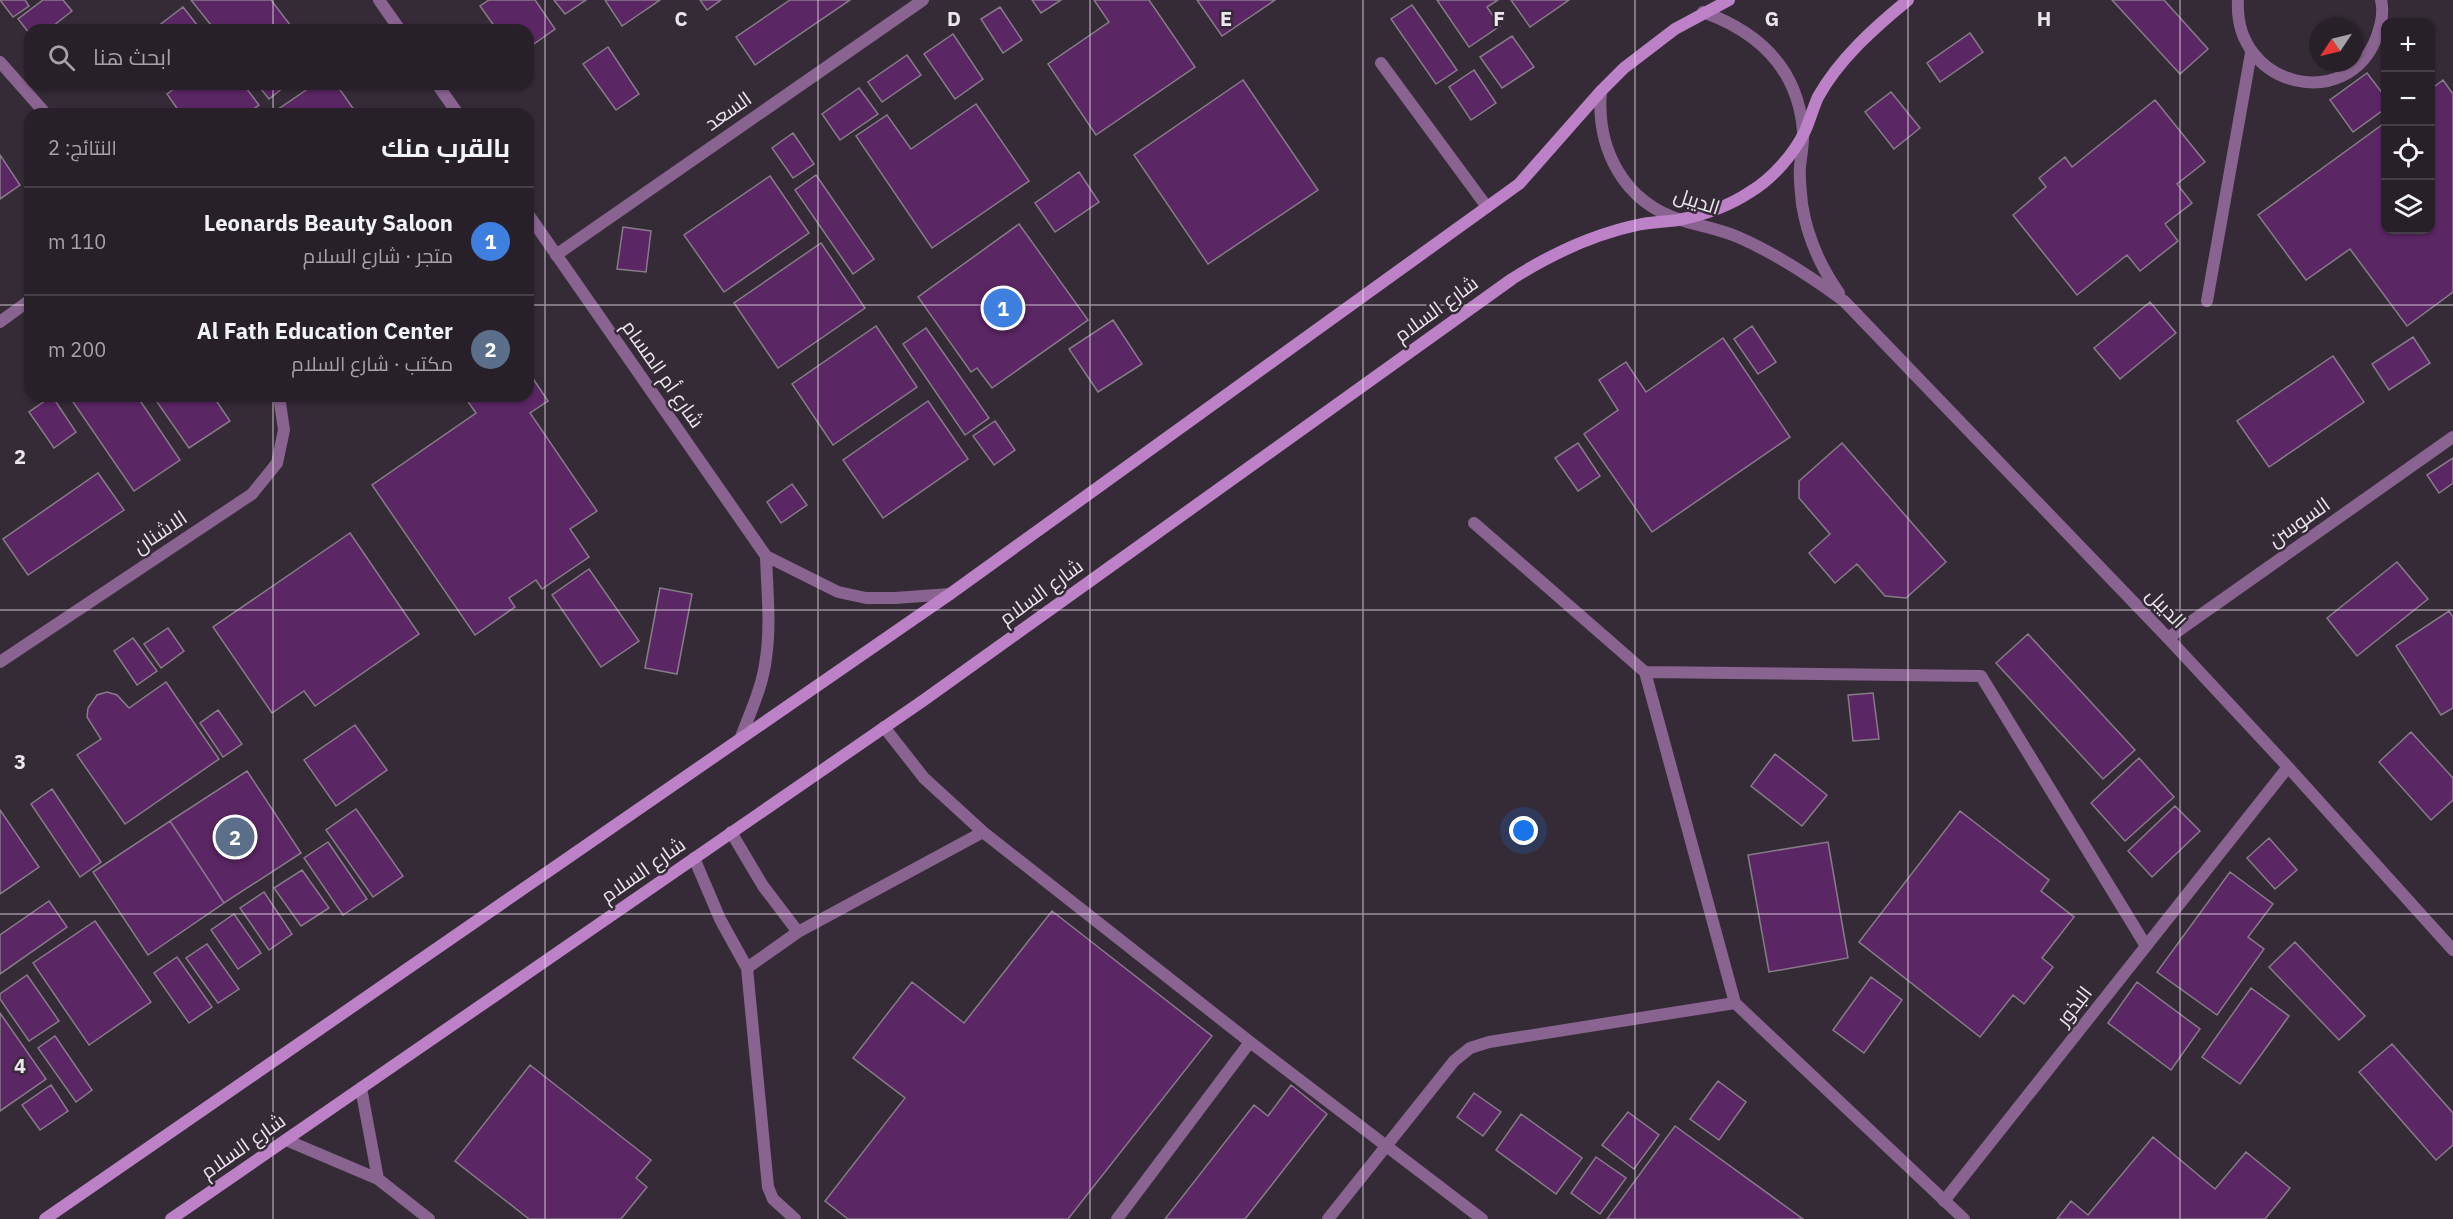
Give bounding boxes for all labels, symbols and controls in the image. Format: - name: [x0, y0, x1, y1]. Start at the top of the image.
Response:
- text: C: [674, 5, 688, 32]
- text: D: [947, 5, 961, 32]
- text: E: [1220, 5, 1232, 32]
- text: F: [1493, 5, 1505, 32]
- text: G: [1765, 5, 1779, 32]
- text: H: [2037, 5, 2051, 32]
- north arrow: [2309, 18, 2363, 72]
- map controls: [2381, 18, 2435, 234]
- button: +: [2381, 18, 2435, 72]
- search box: [24, 24, 534, 90]
- icon: search: [45, 41, 78, 74]
- text: ابحث هنا: [93, 42, 172, 71]
- button: −: [2381, 72, 2435, 126]
- street label: السعد: [699, 85, 757, 136]
- button: locate: [2381, 126, 2435, 180]
- text: بالقرب منك: [381, 130, 510, 164]
- text: النتائج: 2: [48, 134, 117, 161]
- street label: الديبل: [1671, 180, 1724, 221]
- button: layers: [2381, 180, 2435, 234]
- text: Leonards Beauty Saloon: [204, 208, 453, 237]
- text: 110 m: [48, 228, 106, 255]
- text: 1: [485, 228, 497, 255]
- text: متجر · شارع السلام: [303, 242, 453, 269]
- street label: شارع السلام: [1388, 269, 1484, 349]
- pin: 1: [984, 286, 1022, 330]
- street label: شارع أم المسام: [615, 314, 711, 434]
- text: Al Fath Education Center: [197, 316, 453, 345]
- text: 200 m: [48, 336, 106, 363]
- text: 2: [485, 336, 497, 363]
- text: مكتب · شارع السلام: [291, 350, 453, 377]
- text: 2: [14, 443, 26, 470]
- street label: السوسن: [2262, 491, 2335, 553]
- street label: الاشنان: [127, 504, 192, 560]
- street label: شارع السلام: [993, 552, 1089, 632]
- street label: الديبل: [2140, 581, 2192, 634]
- text: 3: [14, 748, 26, 775]
- pin: 2: [216, 814, 254, 860]
- your location: [1509, 816, 1538, 845]
- street label: شارع السلام: [595, 831, 691, 909]
- street label: البذور: [2049, 980, 2098, 1032]
- text: 4: [14, 1052, 26, 1079]
- street label: شارع السلام: [195, 1107, 291, 1185]

